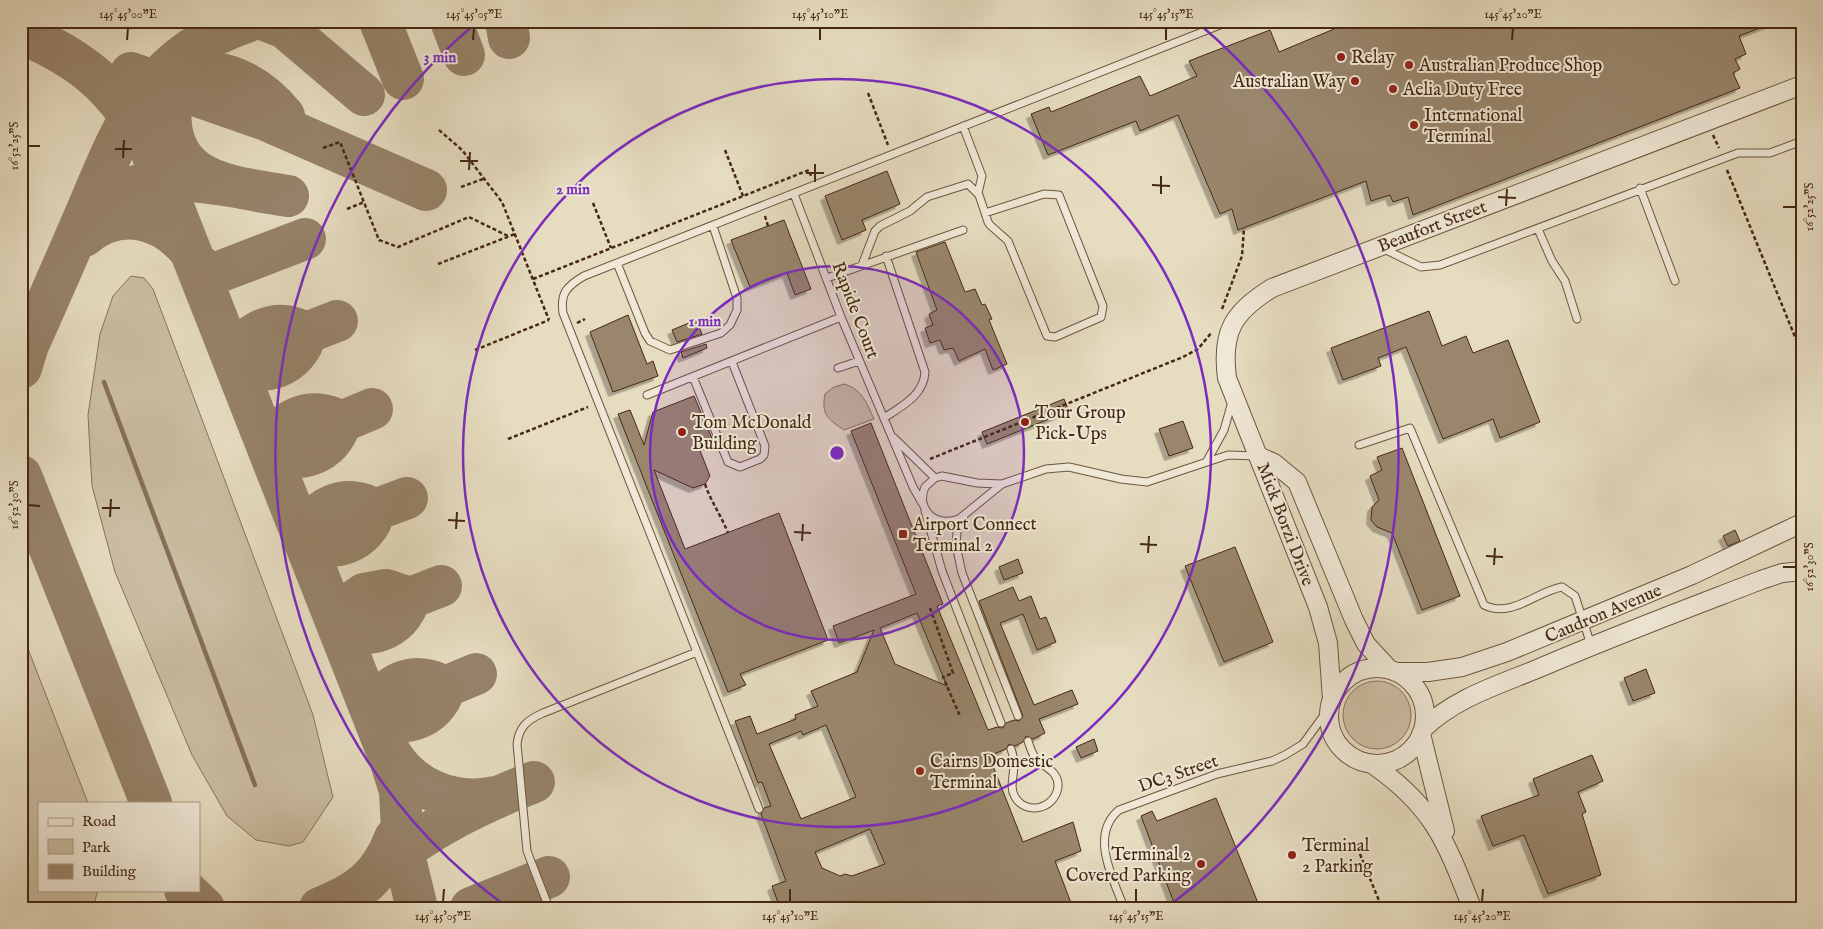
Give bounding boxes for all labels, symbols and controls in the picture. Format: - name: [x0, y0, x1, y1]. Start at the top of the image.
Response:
- text: 145°45'00"E: [99, 7, 157, 22]
- text: 145°45'05"E: [446, 7, 502, 22]
- text: 145°45'10"E: [792, 7, 848, 22]
- text: 145°45'15"E: [1138, 7, 1194, 22]
- text: 145°45'20"E: [1484, 7, 1542, 22]
- place label: Relay: [1351, 47, 1394, 70]
- text: 3 min: [424, 48, 456, 67]
- marker: Relay: [1335, 51, 1347, 63]
- place label: Australian Produce Shop: [1418, 55, 1602, 78]
- marker: Australian Produce Shop: [1403, 59, 1415, 71]
- place label: Australian Way: [1232, 71, 1345, 94]
- marker: Australian Way: [1349, 75, 1361, 87]
- place label: Aelia Duty Free: [1402, 79, 1522, 102]
- marker: Aelia Duty Free: [1387, 83, 1399, 95]
- place label: International Terminal: [1424, 105, 1523, 149]
- marker: International Terminal: [1408, 119, 1420, 131]
- text: 16°52'25"S: [7, 122, 22, 170]
- text: 2 min: [556, 180, 590, 199]
- text: 16°52'25"S: [1802, 183, 1817, 231]
- street label: Beaufort Street: [1375, 196, 1490, 259]
- street label: Rapide Court: [826, 259, 884, 362]
- text: 1 min: [689, 312, 721, 331]
- place label: Tour Group Pick-Ups: [1035, 402, 1126, 446]
- place label: Tom McDonald Building: [692, 412, 812, 456]
- marker: Tour Group Pick-Ups: [1019, 416, 1031, 428]
- marker: Tom McDonald Building: [676, 426, 688, 438]
- centre of rings: [828, 444, 846, 462]
- street label: Mick Borzi Drive: [1251, 460, 1319, 589]
- text: 16°52'30"S: [7, 480, 22, 530]
- place label: Airport Connect Terminal 2: [912, 514, 1037, 558]
- marker: Airport Connect Terminal 2: [897, 528, 909, 540]
- text: 16°52'30"S: [1802, 542, 1817, 592]
- street label: Caudron Avenue: [1542, 579, 1665, 649]
- street label: DC3 Street: [1136, 750, 1221, 799]
- place label: Cairns Domestic Terminal: [930, 751, 1053, 795]
- marker: Cairns Domestic Terminal: [914, 765, 926, 777]
- legend: [38, 802, 200, 892]
- text: Road: [82, 812, 117, 831]
- place label: Terminal 2 Parking: [1302, 835, 1373, 879]
- text: Park: [82, 838, 112, 857]
- place label: Terminal 2 Covered Parking: [1066, 844, 1191, 888]
- marker: Terminal 2 Parking: [1286, 849, 1298, 861]
- marker: Terminal 2 Covered Parking: [1195, 858, 1207, 870]
- text: Building: [82, 862, 137, 881]
- text: 145°45'05"E: [415, 909, 471, 924]
- text: 145°45'10"E: [762, 909, 818, 924]
- text: 145°45'15"E: [1108, 909, 1164, 924]
- text: 145°45'20"E: [1453, 909, 1511, 924]

